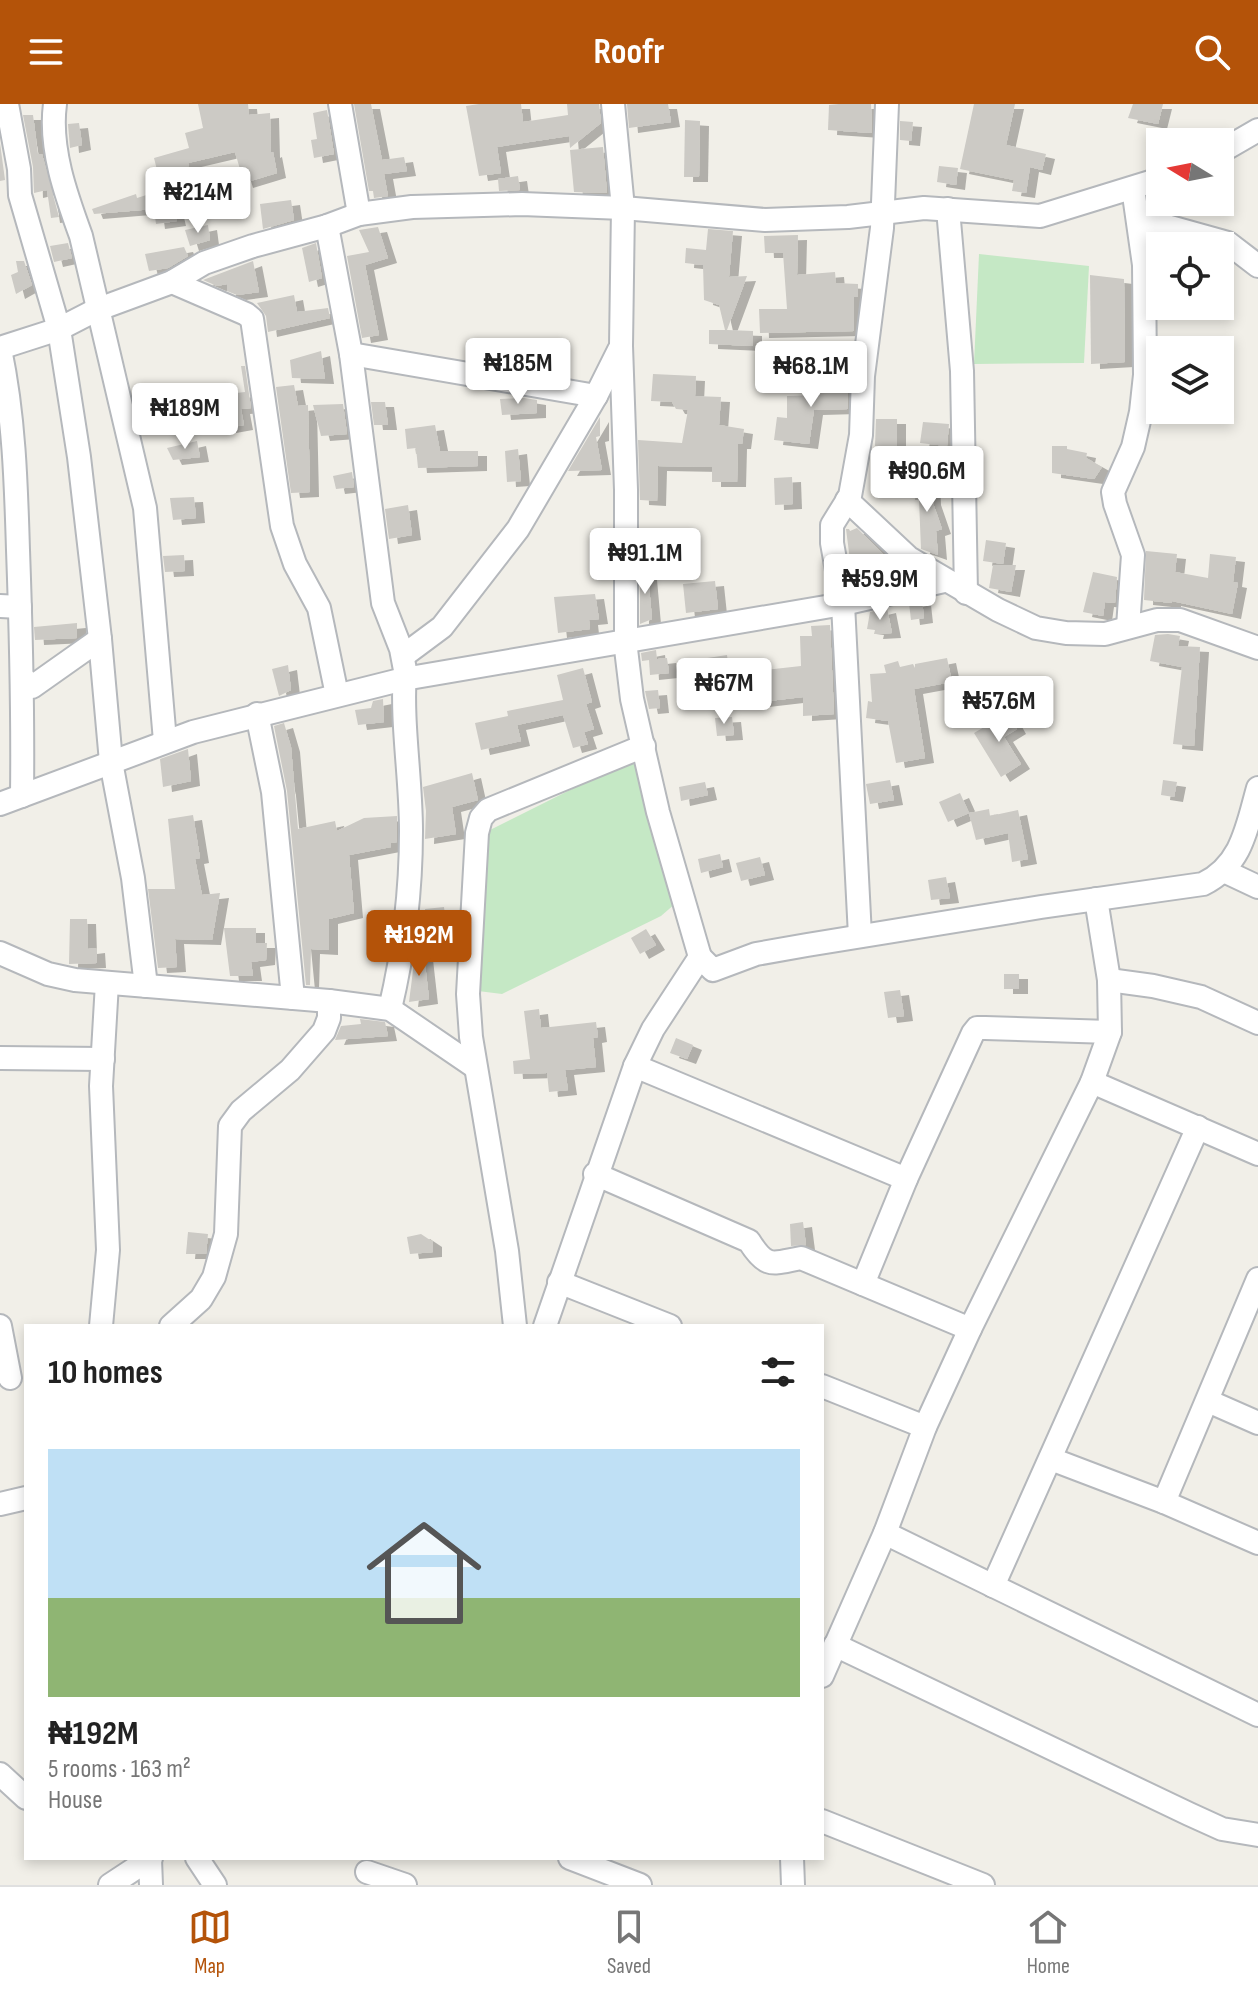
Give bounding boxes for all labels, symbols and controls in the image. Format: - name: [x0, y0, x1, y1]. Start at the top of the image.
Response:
- icon: menu: [24, 30, 68, 74]
- icon: search: [1190, 30, 1234, 74]
- text: Roofr: [594, 31, 664, 74]
- north arrow: [1146, 128, 1234, 216]
- map controls: [1146, 128, 1234, 424]
- pin: ₦214M: [142, 167, 254, 235]
- text: ₦214M: [163, 177, 233, 208]
- button: locate: [1146, 232, 1234, 320]
- button: layers: [1146, 336, 1234, 424]
- pin: ₦185M: [462, 338, 574, 406]
- pin: ₦68.1M: [746, 341, 876, 409]
- text: ₦185M: [483, 348, 553, 379]
- text: ₦68.1M: [773, 351, 849, 382]
- pin: ₦189M: [129, 383, 241, 451]
- text: ₦189M: [150, 393, 220, 424]
- pin: ₦90.6M: [862, 446, 992, 514]
- text: ₦90.6M: [889, 456, 965, 487]
- pin: ₦91.1M: [580, 528, 710, 596]
- text: ₦91.1M: [608, 538, 682, 569]
- pin: ₦59.9M: [815, 554, 945, 622]
- text: ₦59.9M: [842, 564, 918, 595]
- pin: ₦67M: [677, 658, 771, 726]
- text: ₦67M: [695, 668, 753, 699]
- pin: ₦57.6M: [934, 676, 1064, 744]
- text: ₦57.6M: [962, 686, 1036, 717]
- pin: ₦192M: [363, 910, 475, 978]
- text: ₦192M: [384, 920, 454, 951]
- icon: filters: [756, 1350, 800, 1394]
- text: 10 homes: [48, 1352, 163, 1393]
- icon: home: [352, 1501, 496, 1645]
- text: ₦192M: [48, 1713, 138, 1754]
- text: 5 rooms · 163 m²: [48, 1754, 191, 1785]
- text: House: [48, 1785, 103, 1816]
- tab: Map: [188, 1905, 232, 1980]
- tab: Saved: [607, 1905, 651, 1980]
- tab: Home: [1026, 1905, 1070, 1980]

